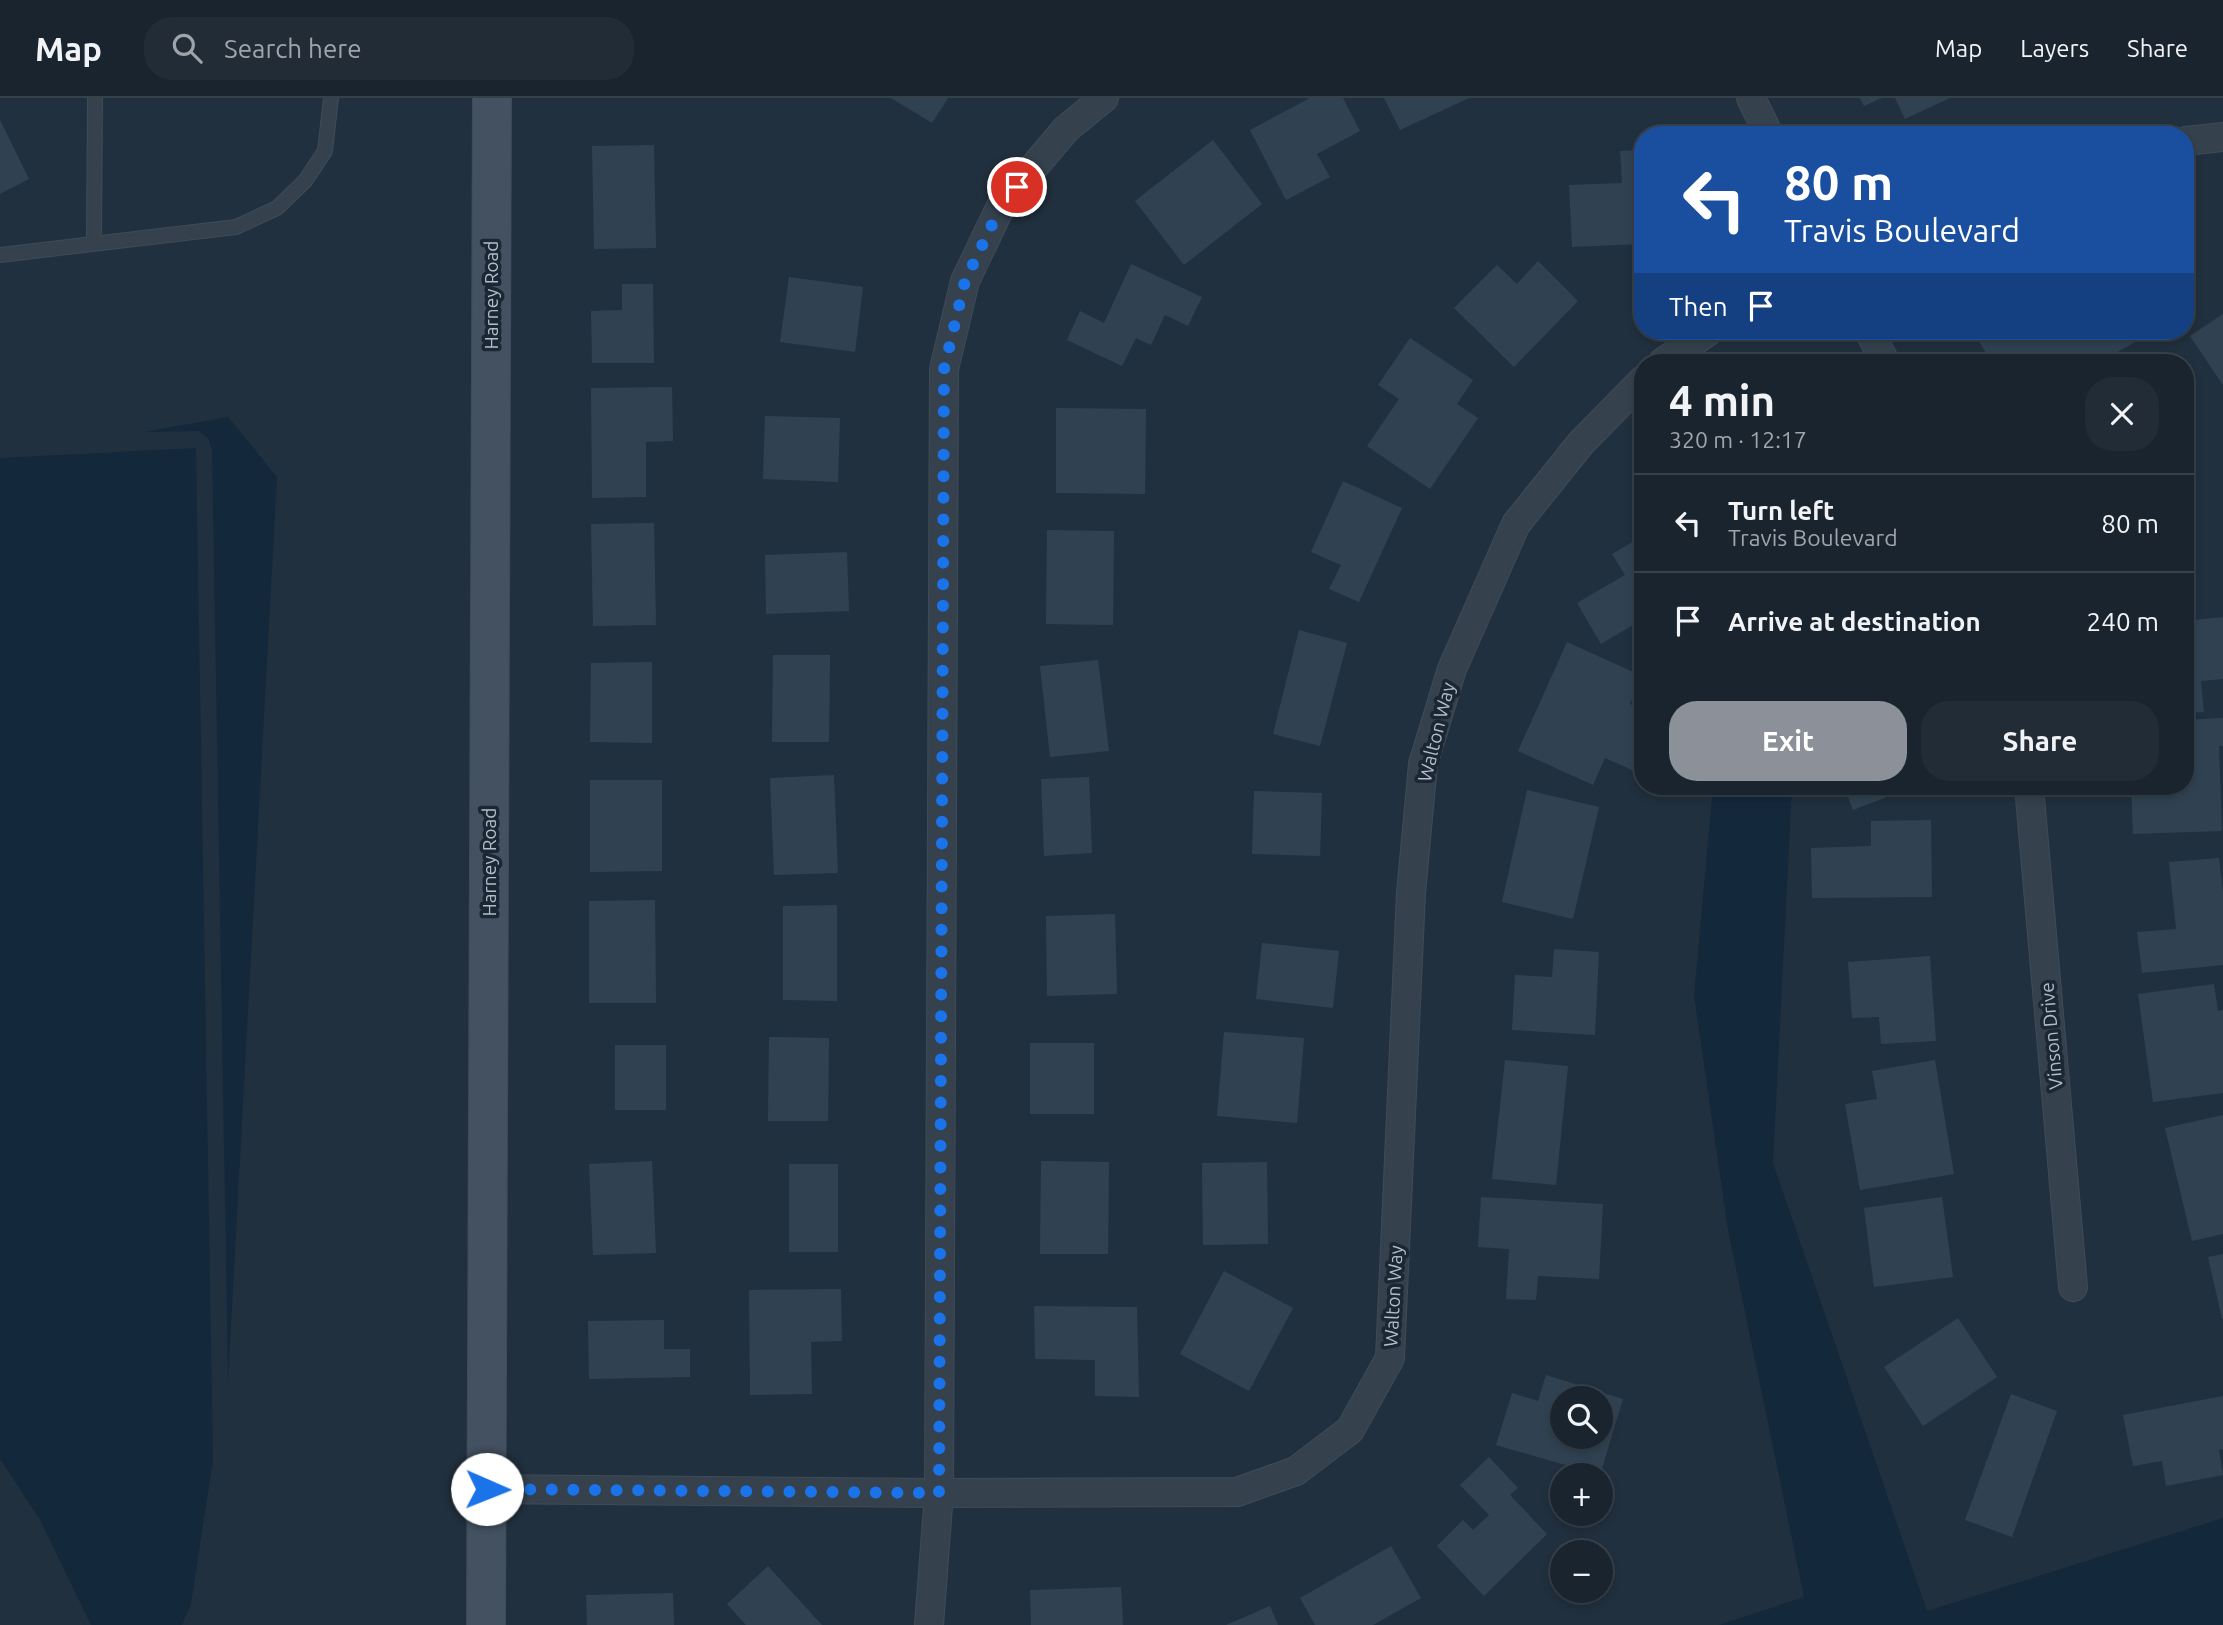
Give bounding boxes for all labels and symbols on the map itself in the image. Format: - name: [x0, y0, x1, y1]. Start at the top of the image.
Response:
- pin: [987, 157, 1047, 217]
- street label: Harney Road: [480, 241, 502, 349]
- street label: Walton Way: [1413, 680, 1459, 784]
- street label: Harney Road: [478, 808, 500, 916]
- street label: Vinson Drive: [2035, 981, 2067, 1091]
- street label: Walton Way: [1379, 1245, 1407, 1347]
- position arrow: [450, 1452, 524, 1526]

